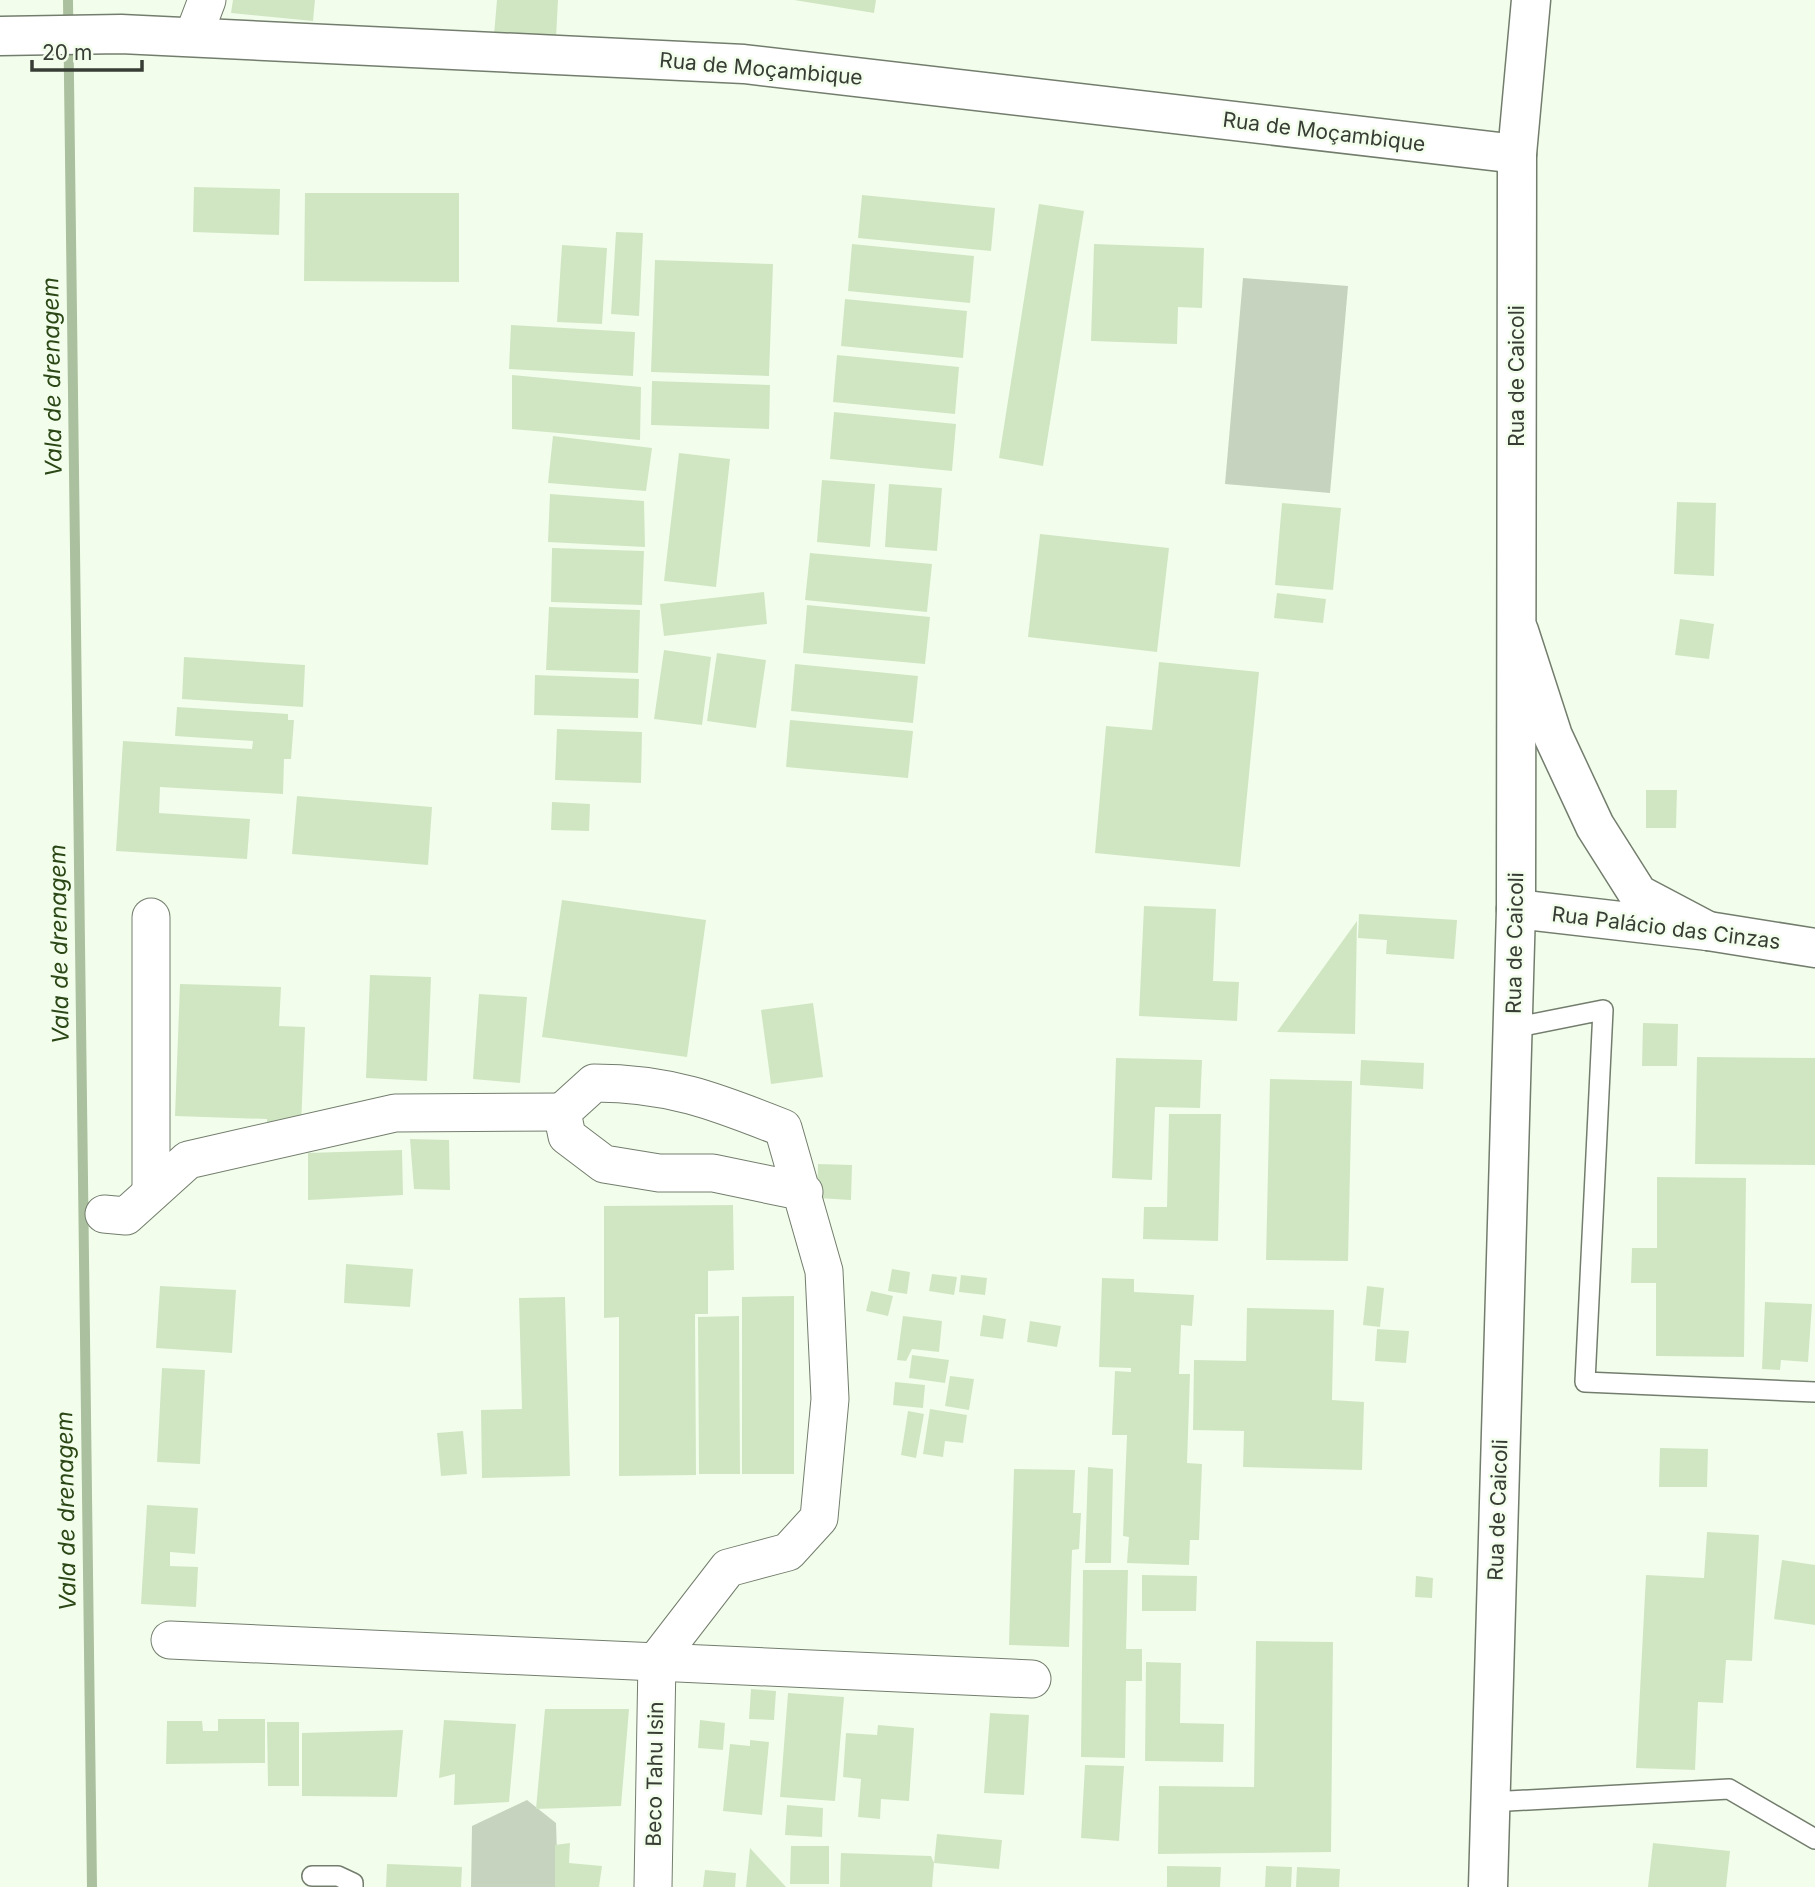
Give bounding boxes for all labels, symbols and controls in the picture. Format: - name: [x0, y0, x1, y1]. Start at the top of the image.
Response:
- scale bar: [32, 28, 142, 72]
- text: 20 m: [42, 40, 92, 65]
- street label: Rua de Moçambique: [658, 47, 864, 90]
- street label: Rua de Moçambique: [1221, 107, 1427, 156]
- water label: Vala de drenagem: [36, 277, 68, 477]
- street label: Rua de Caicoli: [1504, 305, 1529, 447]
- water label: Vala de drenagem: [43, 844, 75, 1044]
- street label: Rua de Caicoli: [1501, 872, 1528, 1014]
- street label: Rua Palácio das Cinzas: [1550, 901, 1782, 954]
- water label: Vala de drenagem: [50, 1411, 82, 1611]
- street label: Rua de Caicoli: [1483, 1439, 1512, 1581]
- street label: Beco Tahu Isin: [641, 1701, 668, 1847]

